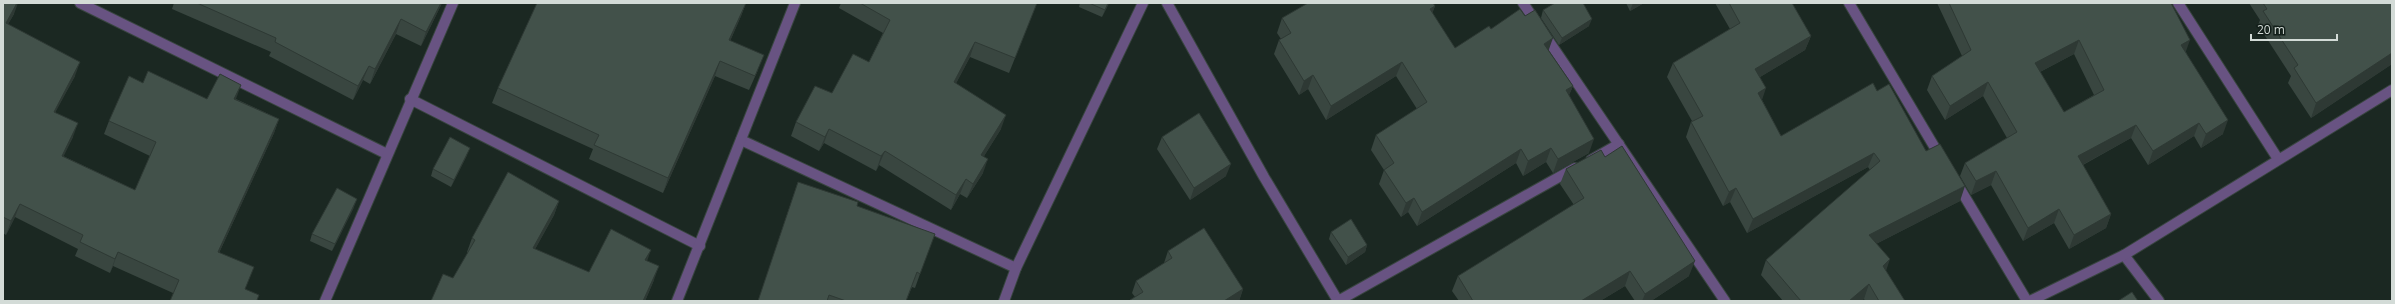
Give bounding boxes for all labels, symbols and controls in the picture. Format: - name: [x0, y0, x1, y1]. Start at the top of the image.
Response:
- scale bar: [2251, 16, 2337, 42]
- text: 20 m: [2257, 21, 2285, 38]

